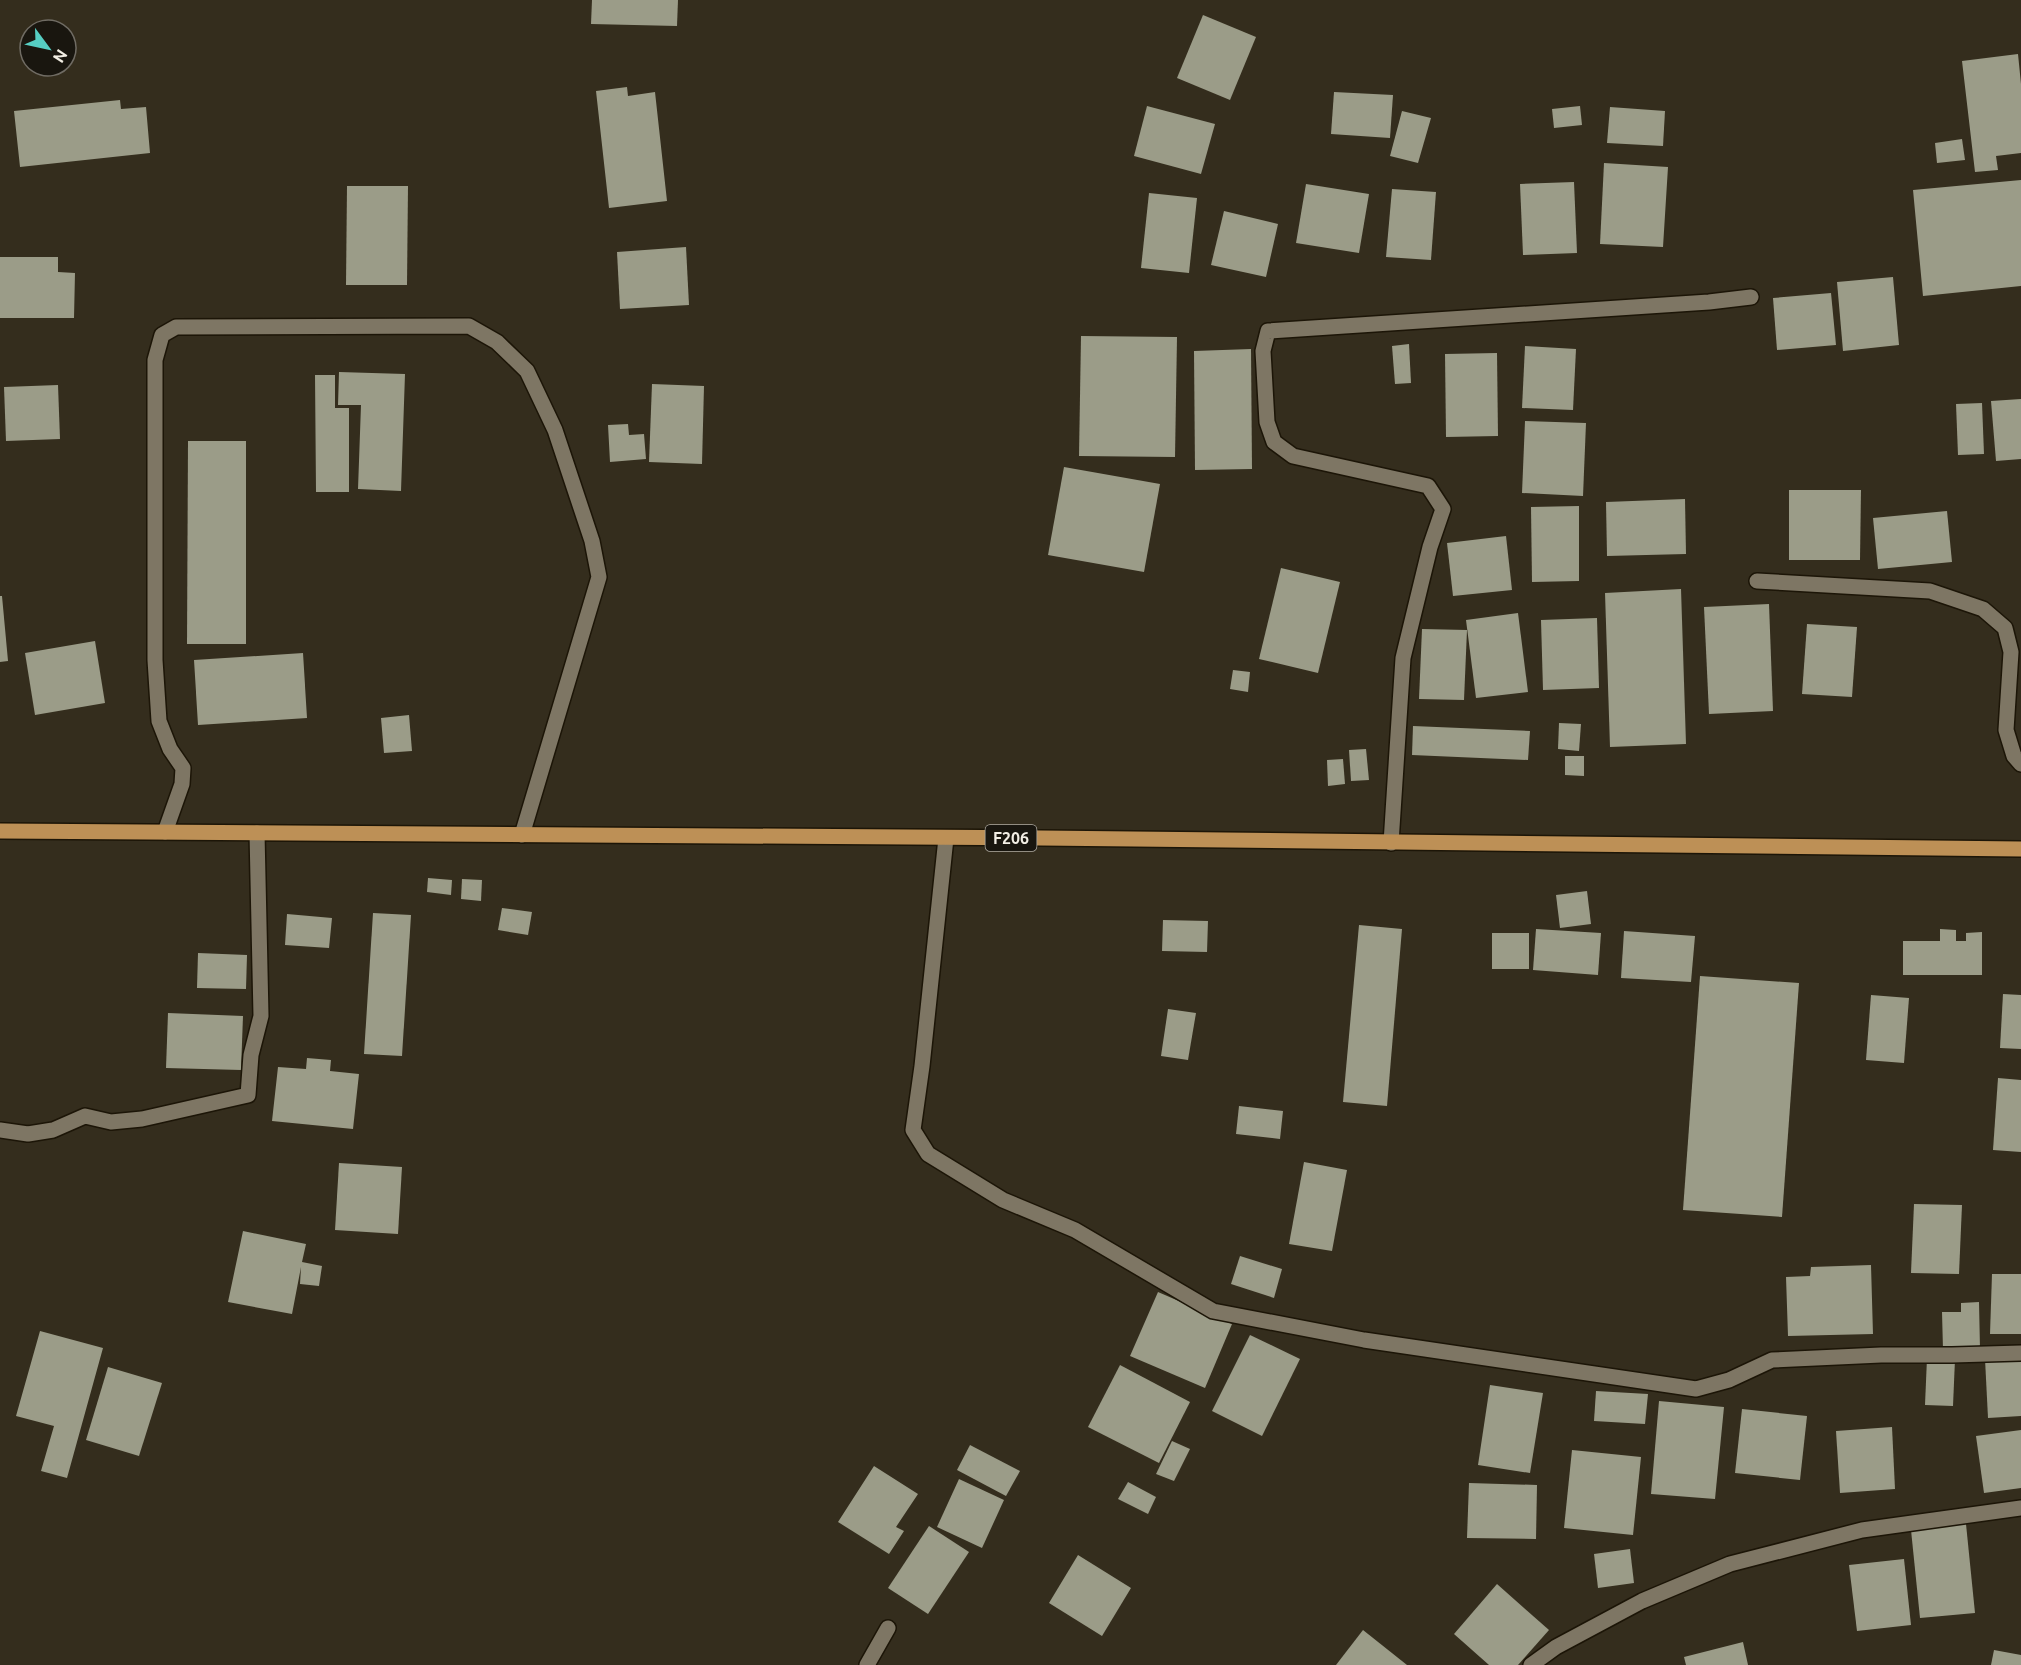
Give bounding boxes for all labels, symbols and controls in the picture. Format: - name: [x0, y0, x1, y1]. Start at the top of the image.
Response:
- north arrow: [18, 18, 78, 78]
- text: N: [50, 46, 71, 66]
- road number: F206: [986, 825, 1036, 851]

